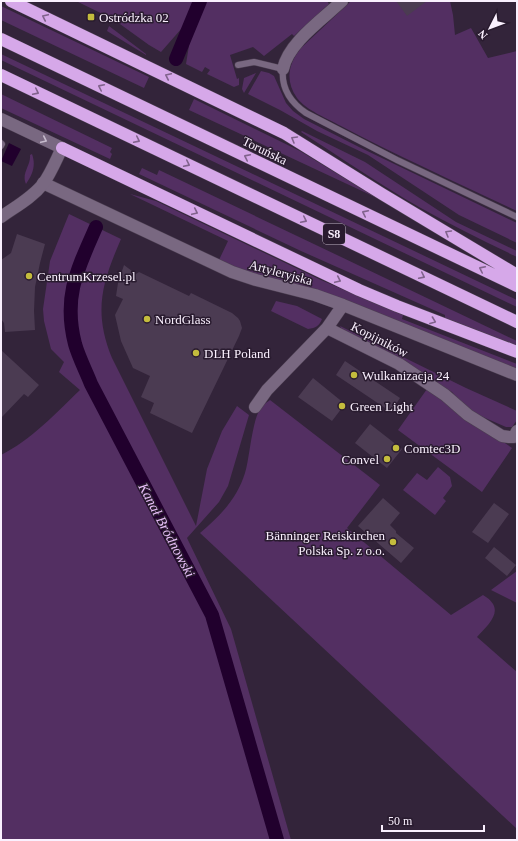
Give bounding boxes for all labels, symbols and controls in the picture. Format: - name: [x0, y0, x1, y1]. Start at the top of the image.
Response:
- north arrow: [470, 8, 510, 48]
- place label: Ostródzka 02: [99, 10, 169, 25]
- marker: Ostródzka 02: [86, 12, 96, 22]
- one-way arrow: [42, 14, 49, 22]
- text: N: [475, 28, 490, 42]
- one-way arrow: [164, 73, 172, 81]
- one-way arrow: [98, 84, 106, 92]
- one-way arrow: [32, 87, 40, 95]
- street label: Toruńska: [240, 133, 290, 168]
- one-way arrow: [40, 135, 47, 143]
- one-way arrow: [133, 135, 140, 143]
- one-way arrow: [291, 136, 298, 143]
- one-way arrow: [244, 154, 252, 162]
- one-way arrow: [183, 159, 190, 167]
- one-way arrow: [191, 207, 198, 215]
- one-way arrow: [361, 210, 369, 218]
- one-way arrow: [300, 215, 308, 223]
- road number: S8: [323, 224, 345, 244]
- one-way arrow: [445, 230, 452, 237]
- street label: Artyleryjska: [248, 257, 314, 288]
- one-way arrow: [479, 266, 486, 274]
- place label: CentrumKrzesel.pl: [37, 269, 136, 284]
- marker: CentrumKrzesel.pl: [24, 271, 34, 281]
- one-way arrow: [417, 271, 425, 279]
- one-way arrow: [333, 275, 341, 283]
- place label: NordGlass: [155, 312, 211, 327]
- marker: NordGlass: [142, 314, 152, 324]
- one-way arrow: [429, 316, 436, 324]
- street label: Kopijników: [349, 319, 411, 361]
- place label: DLH Poland: [204, 346, 271, 361]
- marker: DLH Poland: [191, 348, 201, 358]
- place label: Wulkanizacja 24: [362, 368, 450, 383]
- marker: Wulkanizacja 24: [349, 370, 359, 380]
- place label: Green Light: [350, 399, 414, 414]
- marker: Green Light: [337, 401, 347, 411]
- place label: Comtec3D: [404, 441, 460, 456]
- marker: Comtec3D: [391, 443, 401, 453]
- place label: Convel: [341, 452, 379, 467]
- marker: Convel: [382, 454, 392, 464]
- water label: Kanał Bródnowski: [135, 480, 198, 580]
- place label: Bänninger Reiskirchen Polska Sp. z o.o.: [266, 528, 385, 558]
- marker: Bänninger Reiskirchen Polska Sp. z o.o.: [388, 537, 398, 547]
- scale bar: [382, 807, 484, 833]
- text: 50 m: [388, 814, 413, 828]

